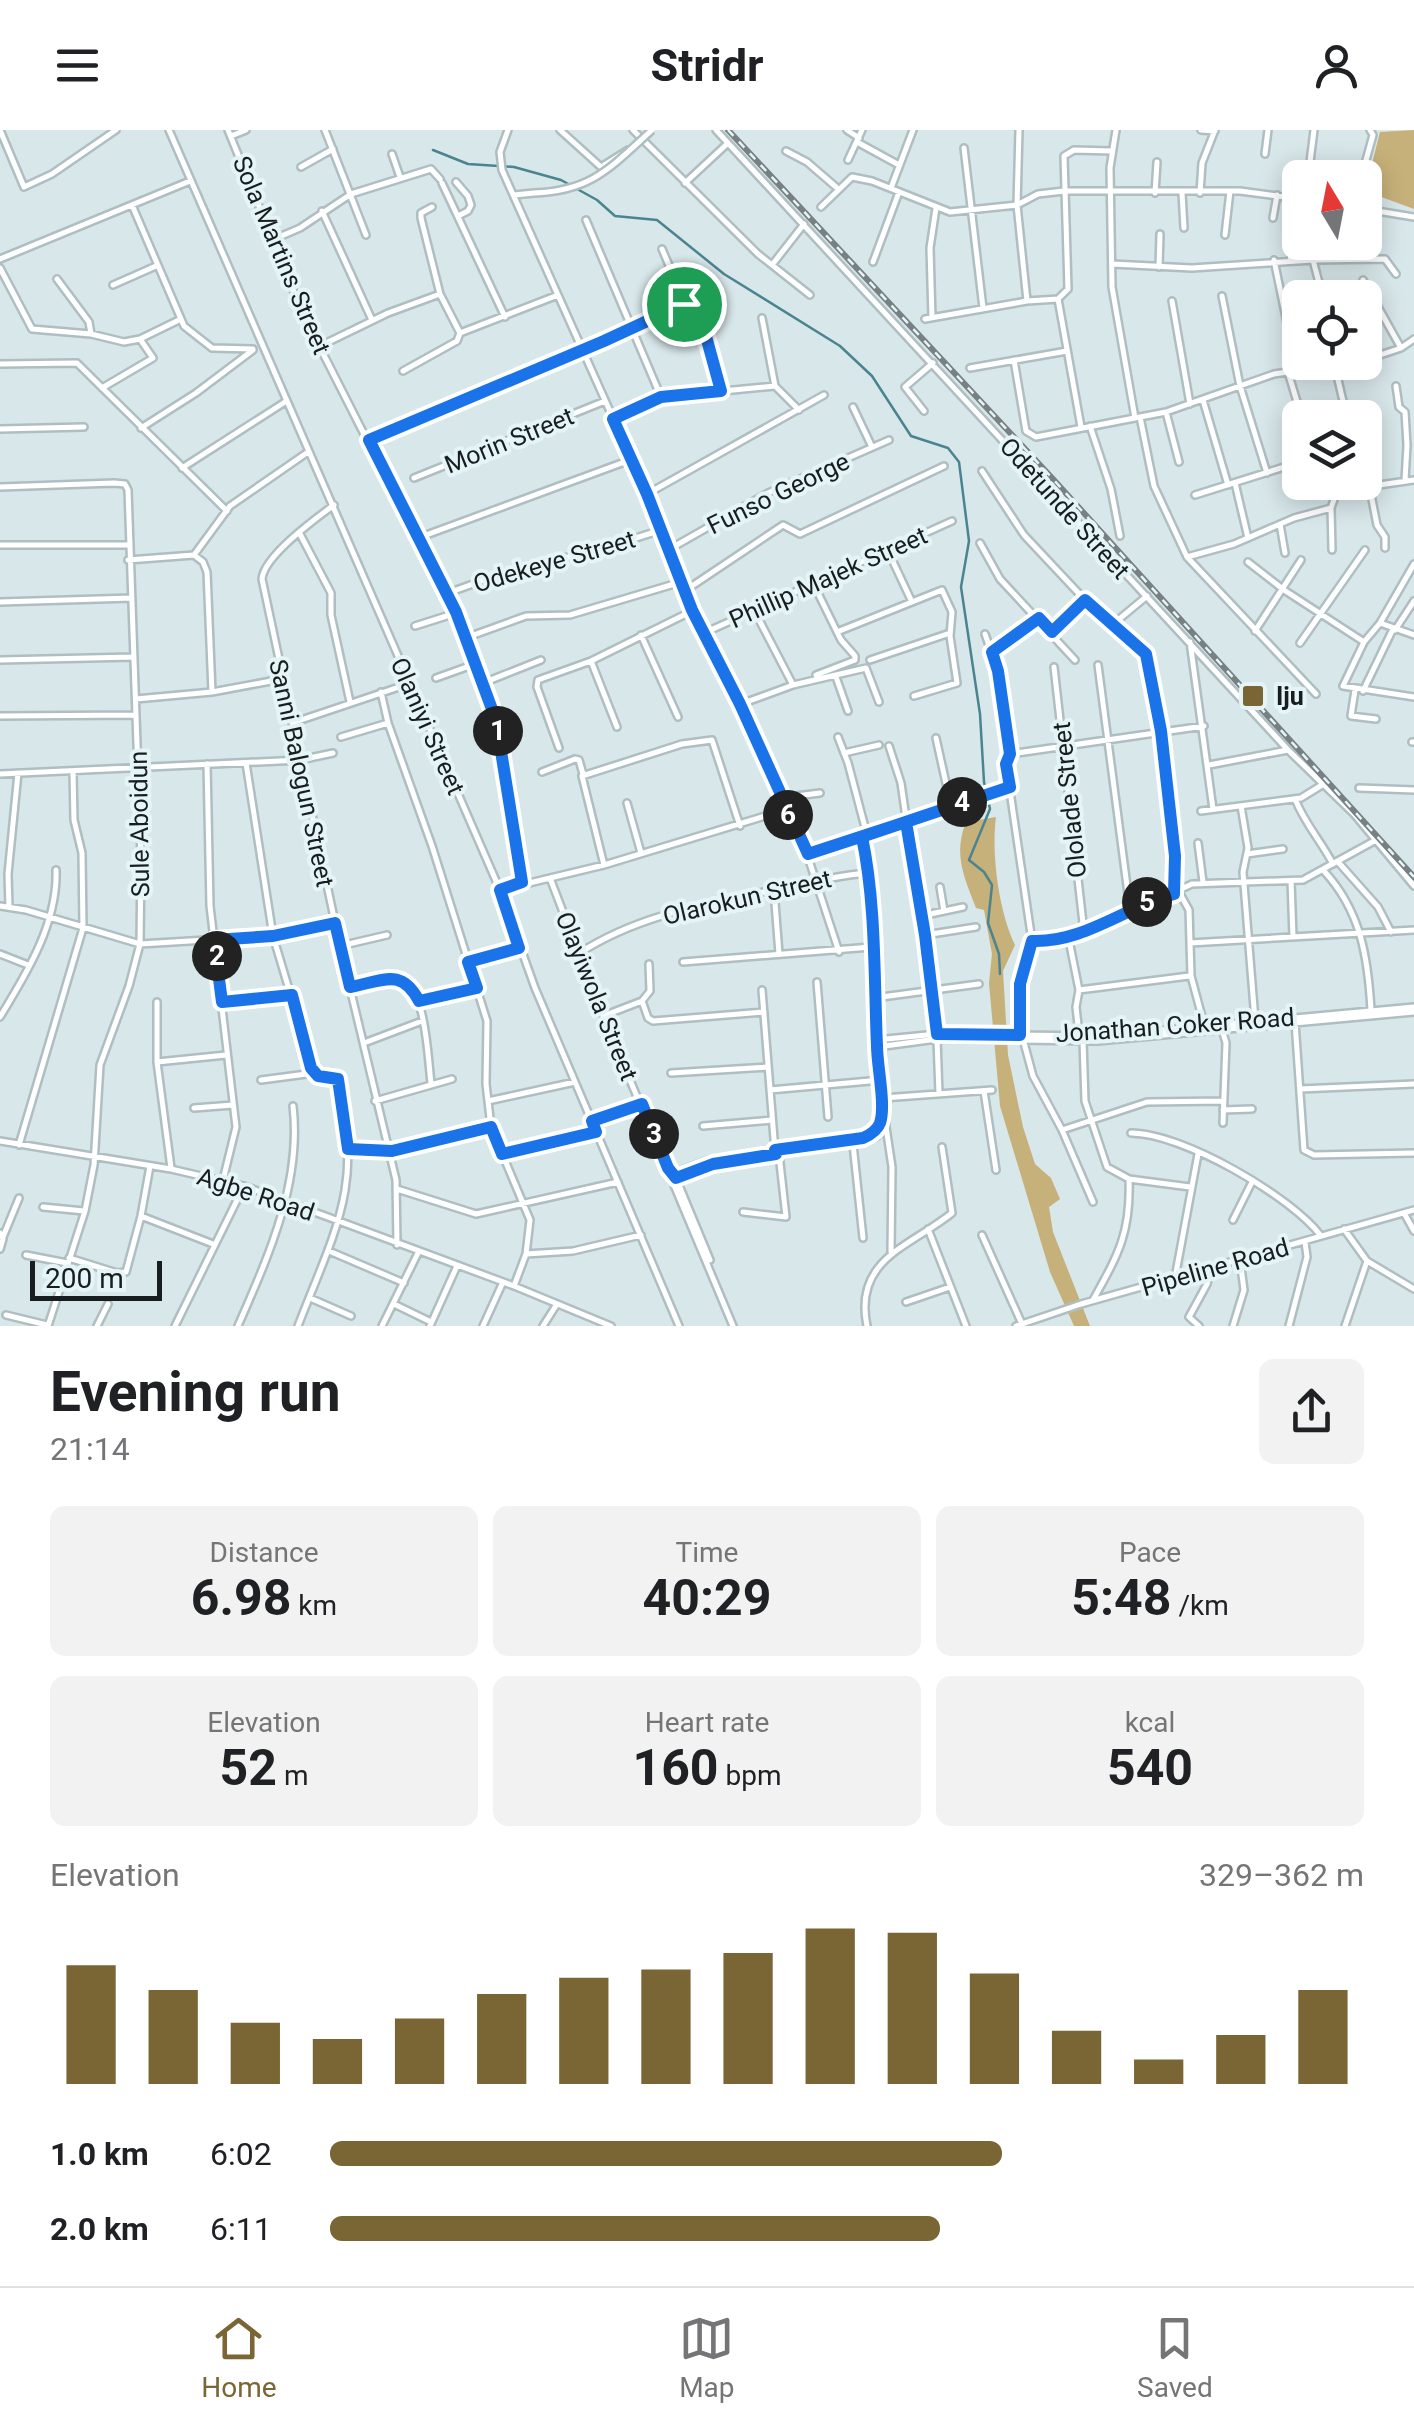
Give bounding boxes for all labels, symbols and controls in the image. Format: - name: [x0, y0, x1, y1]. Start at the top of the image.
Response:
- icon: menu: [50, 38, 105, 93]
- icon: person: [1309, 38, 1364, 93]
- text: Stridr: [650, 39, 764, 92]
- street label: Sola Martins Street: [227, 152, 336, 359]
- north arrow: [1282, 160, 1382, 260]
- map controls: [1282, 160, 1382, 500]
- pin: [642, 262, 727, 347]
- icon: arrive: [657, 277, 712, 332]
- button: locate: [1282, 280, 1382, 380]
- button: layers: [1282, 400, 1382, 500]
- street label: Morin Street: [440, 401, 578, 479]
- street label: Odetunde Street: [994, 432, 1136, 585]
- street label: Funso George: [702, 447, 854, 540]
- street label: Phillip Majek Street: [725, 521, 932, 634]
- street label: Odekeye Street: [470, 525, 638, 598]
- street label: Olaniyi Street: [384, 653, 471, 799]
- street label: Sanni Balogun Street: [263, 657, 340, 889]
- place label: Iju: [1276, 682, 1304, 711]
- marker: Iju: [1240, 683, 1266, 709]
- pin: 1: [473, 706, 523, 756]
- text: 1: [490, 714, 506, 747]
- street label: Ololade Street: [1047, 720, 1092, 879]
- street label: Sule Aboidun: [124, 750, 155, 898]
- pin: 4: [937, 777, 987, 827]
- text: 4: [954, 785, 970, 818]
- pin: 6: [763, 790, 813, 840]
- text: 6: [780, 798, 796, 831]
- street label: Olarokun Street: [660, 864, 834, 931]
- pin: 5: [1122, 877, 1172, 927]
- text: 5: [1139, 885, 1155, 918]
- street label: Olayiwola Street: [549, 908, 644, 1085]
- pin: 2: [192, 931, 242, 981]
- text: 2: [209, 939, 225, 972]
- street label: Jonathan Coker Road: [1055, 1003, 1295, 1048]
- pin: 3: [629, 1109, 679, 1159]
- text: 3: [646, 1117, 662, 1150]
- street label: Agbe Road: [194, 1162, 318, 1227]
- street label: Pipeline Road: [1138, 1233, 1292, 1302]
- scale bar: [30, 1256, 162, 1300]
- text: 200 m: [45, 1262, 124, 1295]
- button: share: [1259, 1359, 1364, 1464]
- text: Evening run: [50, 1360, 341, 1424]
- text: 21:14: [50, 1430, 130, 1468]
- text: Distance: [210, 1536, 319, 1569]
- text: Time: [676, 1536, 738, 1569]
- text: Pace: [1119, 1536, 1181, 1569]
- text: 6.98: [191, 1569, 291, 1627]
- text: 40:29: [643, 1569, 771, 1627]
- text: 5:48: [1071, 1569, 1171, 1627]
- text: km: [291, 1589, 337, 1622]
- text: /km: [1171, 1589, 1229, 1622]
- text: Elevation: [207, 1706, 321, 1739]
- text: Heart rate: [645, 1706, 769, 1739]
- text: kcal: [1125, 1706, 1175, 1739]
- text: 52: [220, 1739, 277, 1797]
- text: 160: [632, 1739, 719, 1797]
- text: 540: [1107, 1739, 1193, 1797]
- text: m: [277, 1759, 308, 1792]
- text: bpm: [719, 1759, 782, 1792]
- text: Elevation: [50, 1856, 180, 1894]
- text: 329–362 m: [1199, 1856, 1364, 1894]
- text: 1.0 km: [50, 2135, 149, 2173]
- text: 6:02: [210, 2135, 272, 2173]
- text: 2.0 km: [50, 2210, 149, 2248]
- text: 6:11: [210, 2210, 272, 2248]
- tab: Home: [201, 2311, 277, 2404]
- tab: Map: [679, 2311, 735, 2404]
- tab: Saved: [1137, 2311, 1213, 2404]

